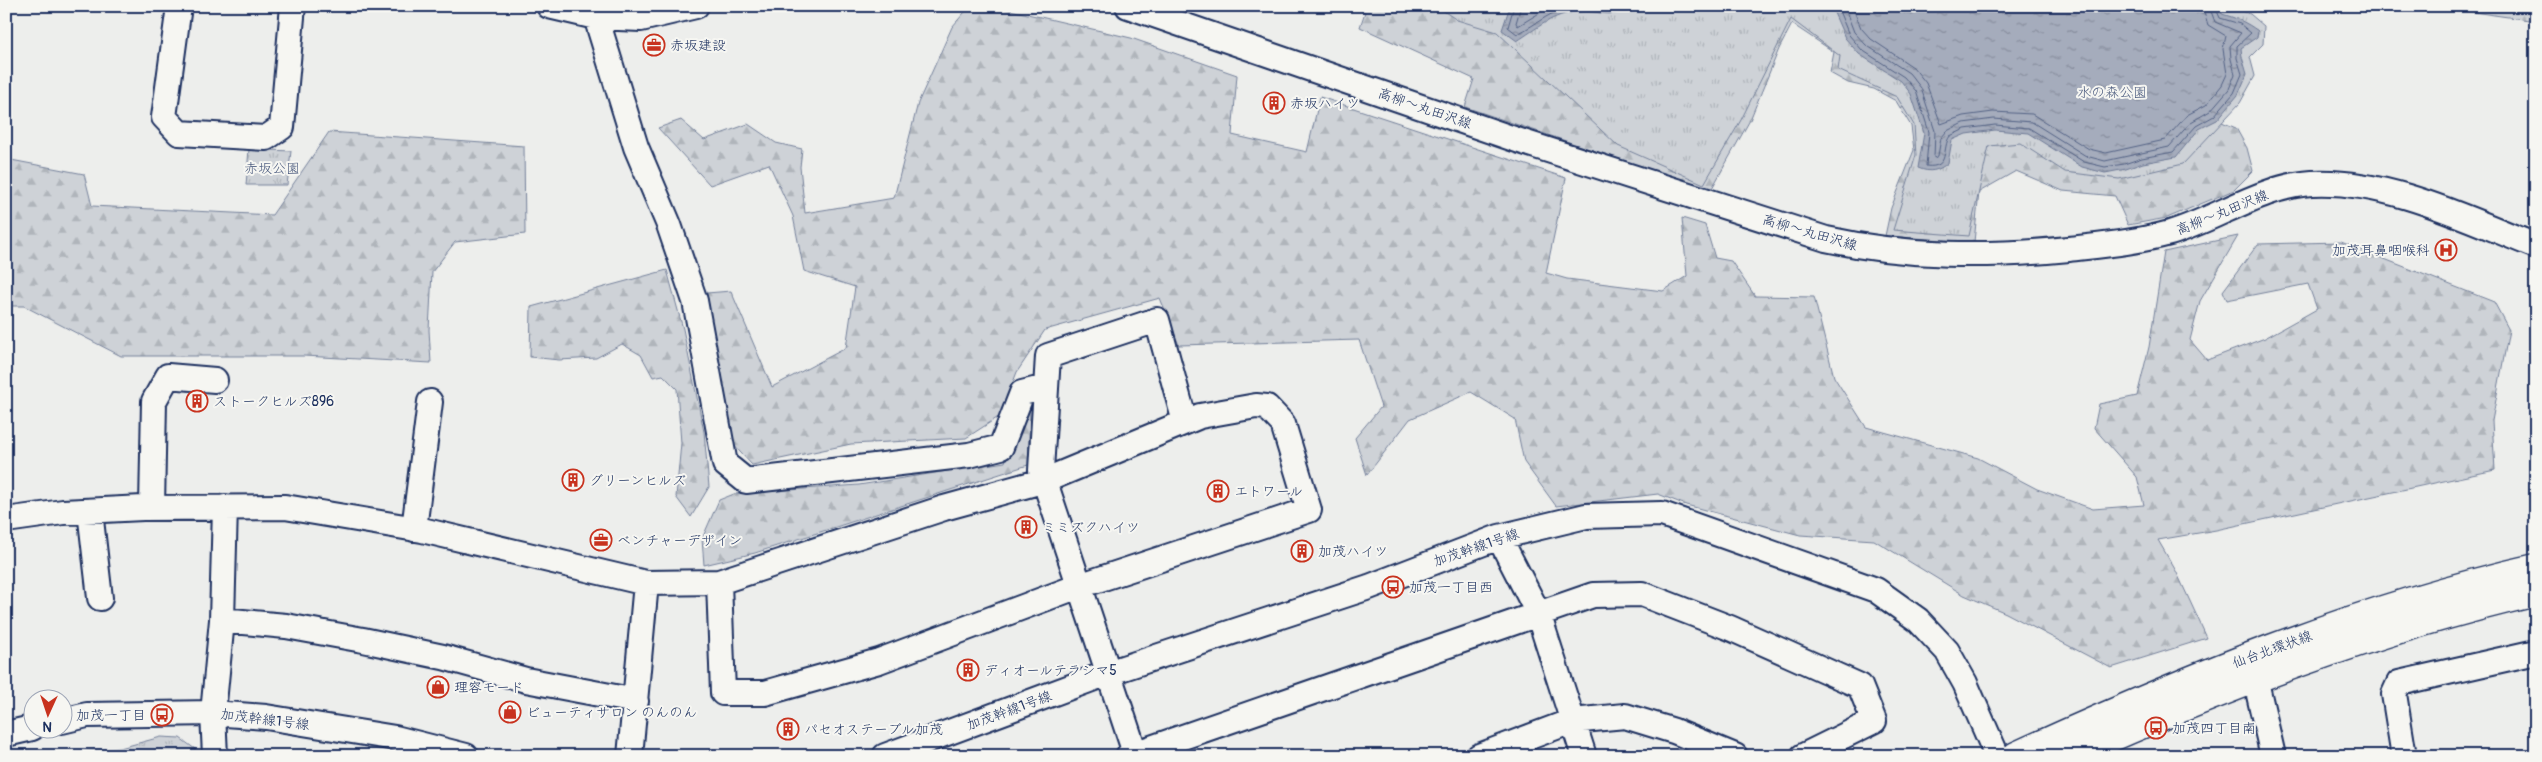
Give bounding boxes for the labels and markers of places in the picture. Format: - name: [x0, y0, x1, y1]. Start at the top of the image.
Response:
- office icon: 赤坂建設: [642, 33, 666, 57]
- place label: 赤坂建設: [670, 37, 726, 54]
- building icon: 赤坂ハイツ: [1262, 91, 1286, 115]
- place label: 赤坂ハイツ: [1290, 95, 1360, 112]
- hospital icon: 加茂耳鼻咽喉科: [2434, 238, 2458, 262]
- place label: 加茂耳鼻咽喉科: [2332, 242, 2430, 259]
- building icon: ストークヒルズ896: [185, 389, 209, 413]
- place label: ストークヒルズ896: [213, 393, 334, 410]
- building icon: グリーンヒルズ: [561, 468, 585, 492]
- place label: グリーンヒルズ: [589, 472, 686, 489]
- building icon: エトワール: [1206, 479, 1230, 503]
- place label: エトワール: [1234, 483, 1303, 500]
- building icon: ミミズクハイツ: [1014, 515, 1038, 539]
- place label: ミミズクハイツ: [1042, 519, 1140, 536]
- office icon: ベンチャーデザイン: [589, 528, 613, 552]
- place label: ベンチャーデザイン: [617, 532, 742, 549]
- building icon: 加茂ハイツ: [1290, 539, 1314, 563]
- place label: 加茂ハイツ: [1318, 543, 1388, 560]
- bus stop icon: 加茂一丁目西: [1381, 575, 1405, 599]
- place label: 加茂一丁目西: [1409, 579, 1493, 596]
- building icon: ディオールテラシマ5: [956, 658, 980, 682]
- place label: ディオールテラシマ5: [984, 662, 1117, 679]
- shop icon: 理容モード: [426, 675, 450, 699]
- place label: 理容モード: [454, 679, 524, 696]
- shop icon: ビューティサロン のんのん: [498, 700, 522, 724]
- bus stop icon: 加茂一丁目: [150, 703, 174, 727]
- place label: ビューティサロン のんのん: [526, 704, 697, 721]
- place label: 加茂一丁目: [76, 707, 146, 724]
- bus stop icon: 加茂四丁目南: [2144, 716, 2168, 740]
- building icon: パセオステーブル加茂: [776, 717, 800, 741]
- place label: 加茂四丁目南: [2172, 720, 2256, 737]
- place label: パセオステーブル加茂: [804, 721, 943, 738]

